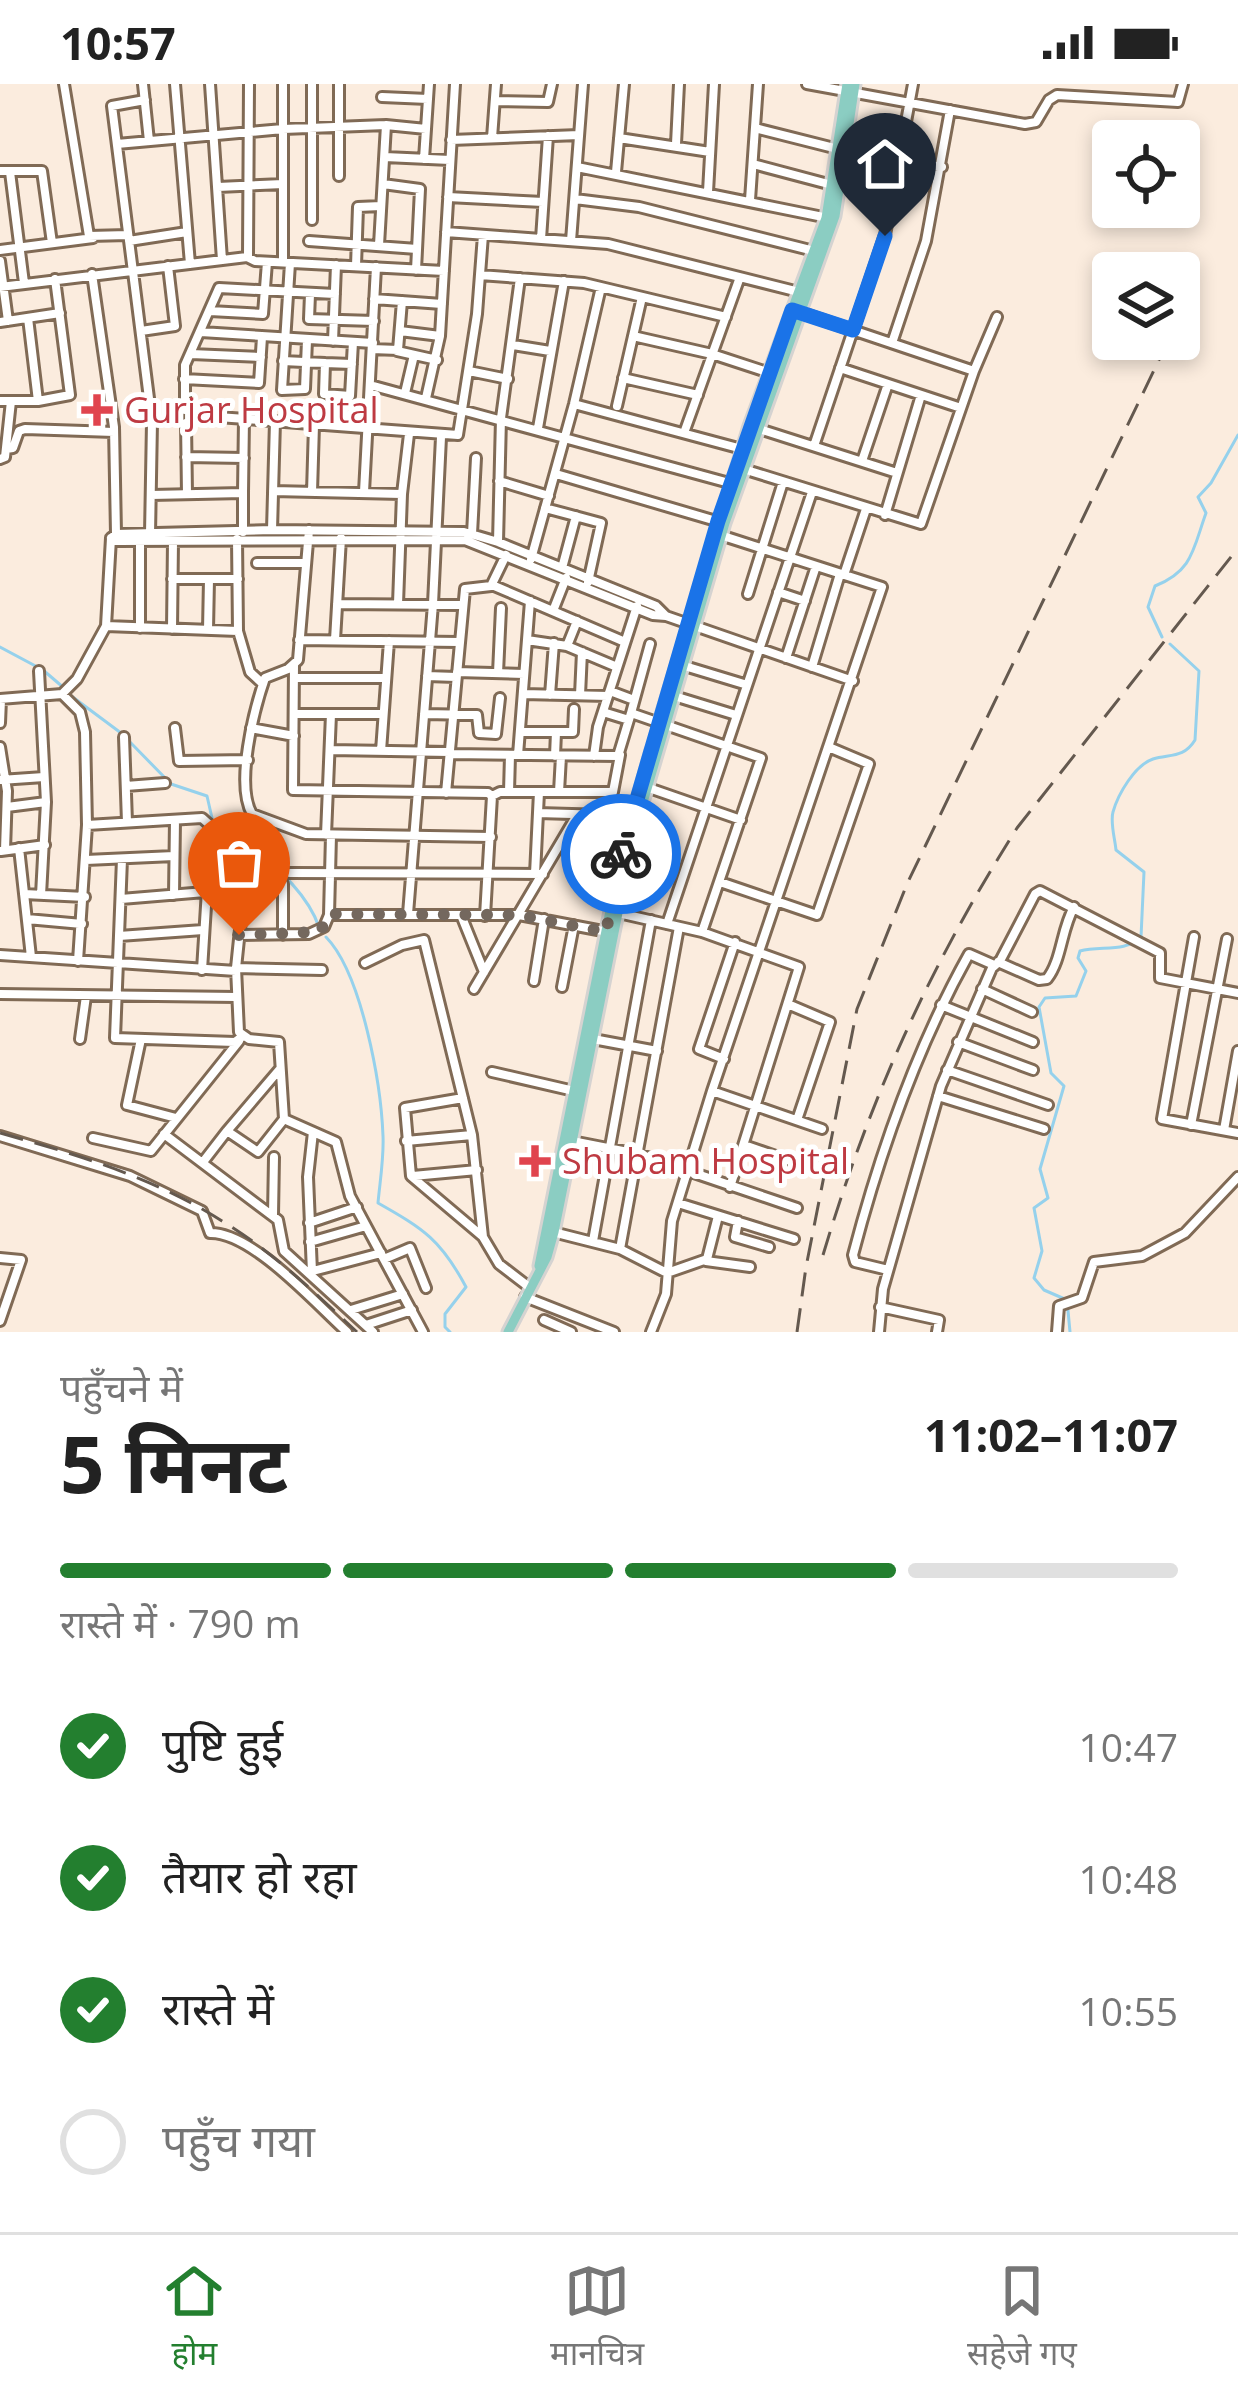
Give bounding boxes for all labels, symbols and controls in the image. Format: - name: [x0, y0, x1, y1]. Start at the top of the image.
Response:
- text: 10:57: [60, 12, 176, 73]
- pin: [834, 113, 936, 236]
- map controls: [1092, 120, 1200, 360]
- button: locate: [1092, 120, 1200, 228]
- icon: home: [852, 131, 918, 197]
- button: layers: [1092, 252, 1200, 360]
- place label: Gurjar Hospital: [124, 385, 379, 434]
- marker: Gurjar Hospital: [81, 394, 113, 426]
- courier: [561, 794, 681, 914]
- pin: [188, 812, 290, 935]
- icon: bike: [588, 821, 654, 887]
- icon: bag: [206, 830, 272, 896]
- place label: Shubam Hospital: [562, 1136, 849, 1185]
- marker: Shubam Hospital: [519, 1145, 551, 1177]
- text: पहुँचने में: [60, 1360, 183, 1413]
- text: 11:02–11:07: [924, 1404, 1178, 1465]
- text: 5 मिनट: [60, 1410, 289, 1516]
- text: रास्ते में · 790 m: [60, 1596, 301, 1649]
- icon: check: [60, 1713, 126, 1779]
- text: पुष्टि हुई: [162, 1713, 283, 1774]
- text: 10:47: [1079, 1720, 1178, 1773]
- icon: check: [60, 1845, 126, 1911]
- text: तैयार हो रहा: [162, 1845, 357, 1906]
- text: 10:48: [1079, 1852, 1178, 1905]
- icon: check: [60, 1977, 126, 2043]
- text: रास्ते में: [162, 1977, 274, 2038]
- text: 10:55: [1079, 1984, 1178, 2037]
- text: पहुँच गया: [162, 2109, 315, 2170]
- tab: होम: [161, 2258, 227, 2378]
- tab: मानचित्र: [550, 2258, 644, 2378]
- tab: सहेजे गए: [967, 2258, 1077, 2378]

